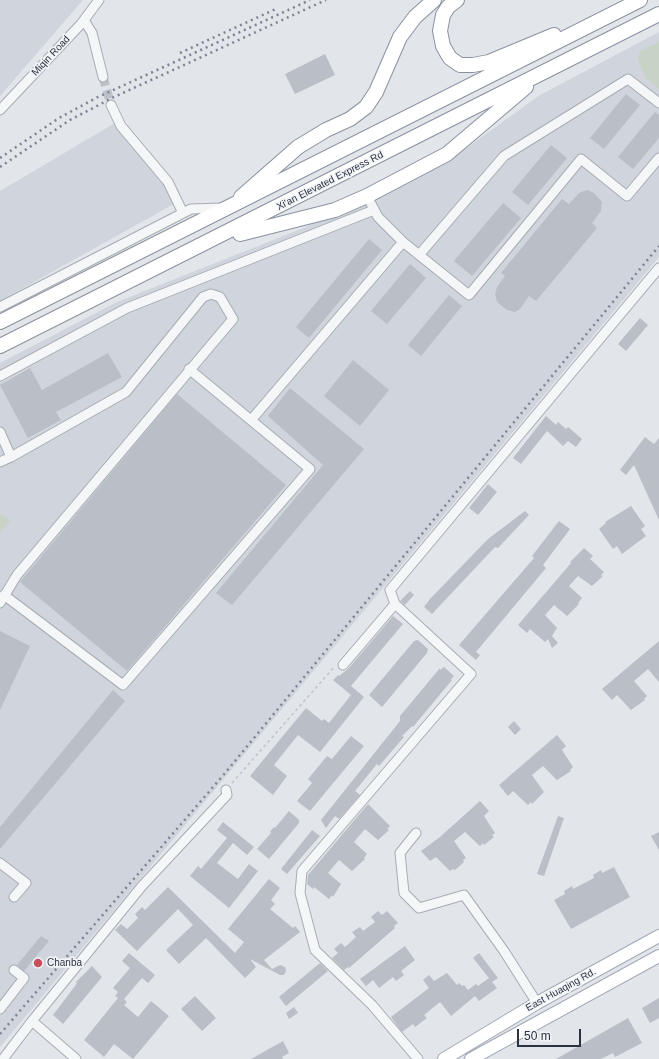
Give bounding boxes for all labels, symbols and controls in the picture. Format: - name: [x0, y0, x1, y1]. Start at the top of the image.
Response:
- street label: Miqin Road: [29, 33, 73, 79]
- street label: Xi'an Elevated Express Rd: [275, 149, 385, 213]
- marker: Chanba: [32, 957, 44, 969]
- place label: Chanba: [47, 957, 82, 969]
- street label: East Huaqing Rd.: [524, 966, 598, 1014]
- scale bar: [519, 1021, 583, 1047]
- text: 50 m: [524, 1029, 551, 1043]

